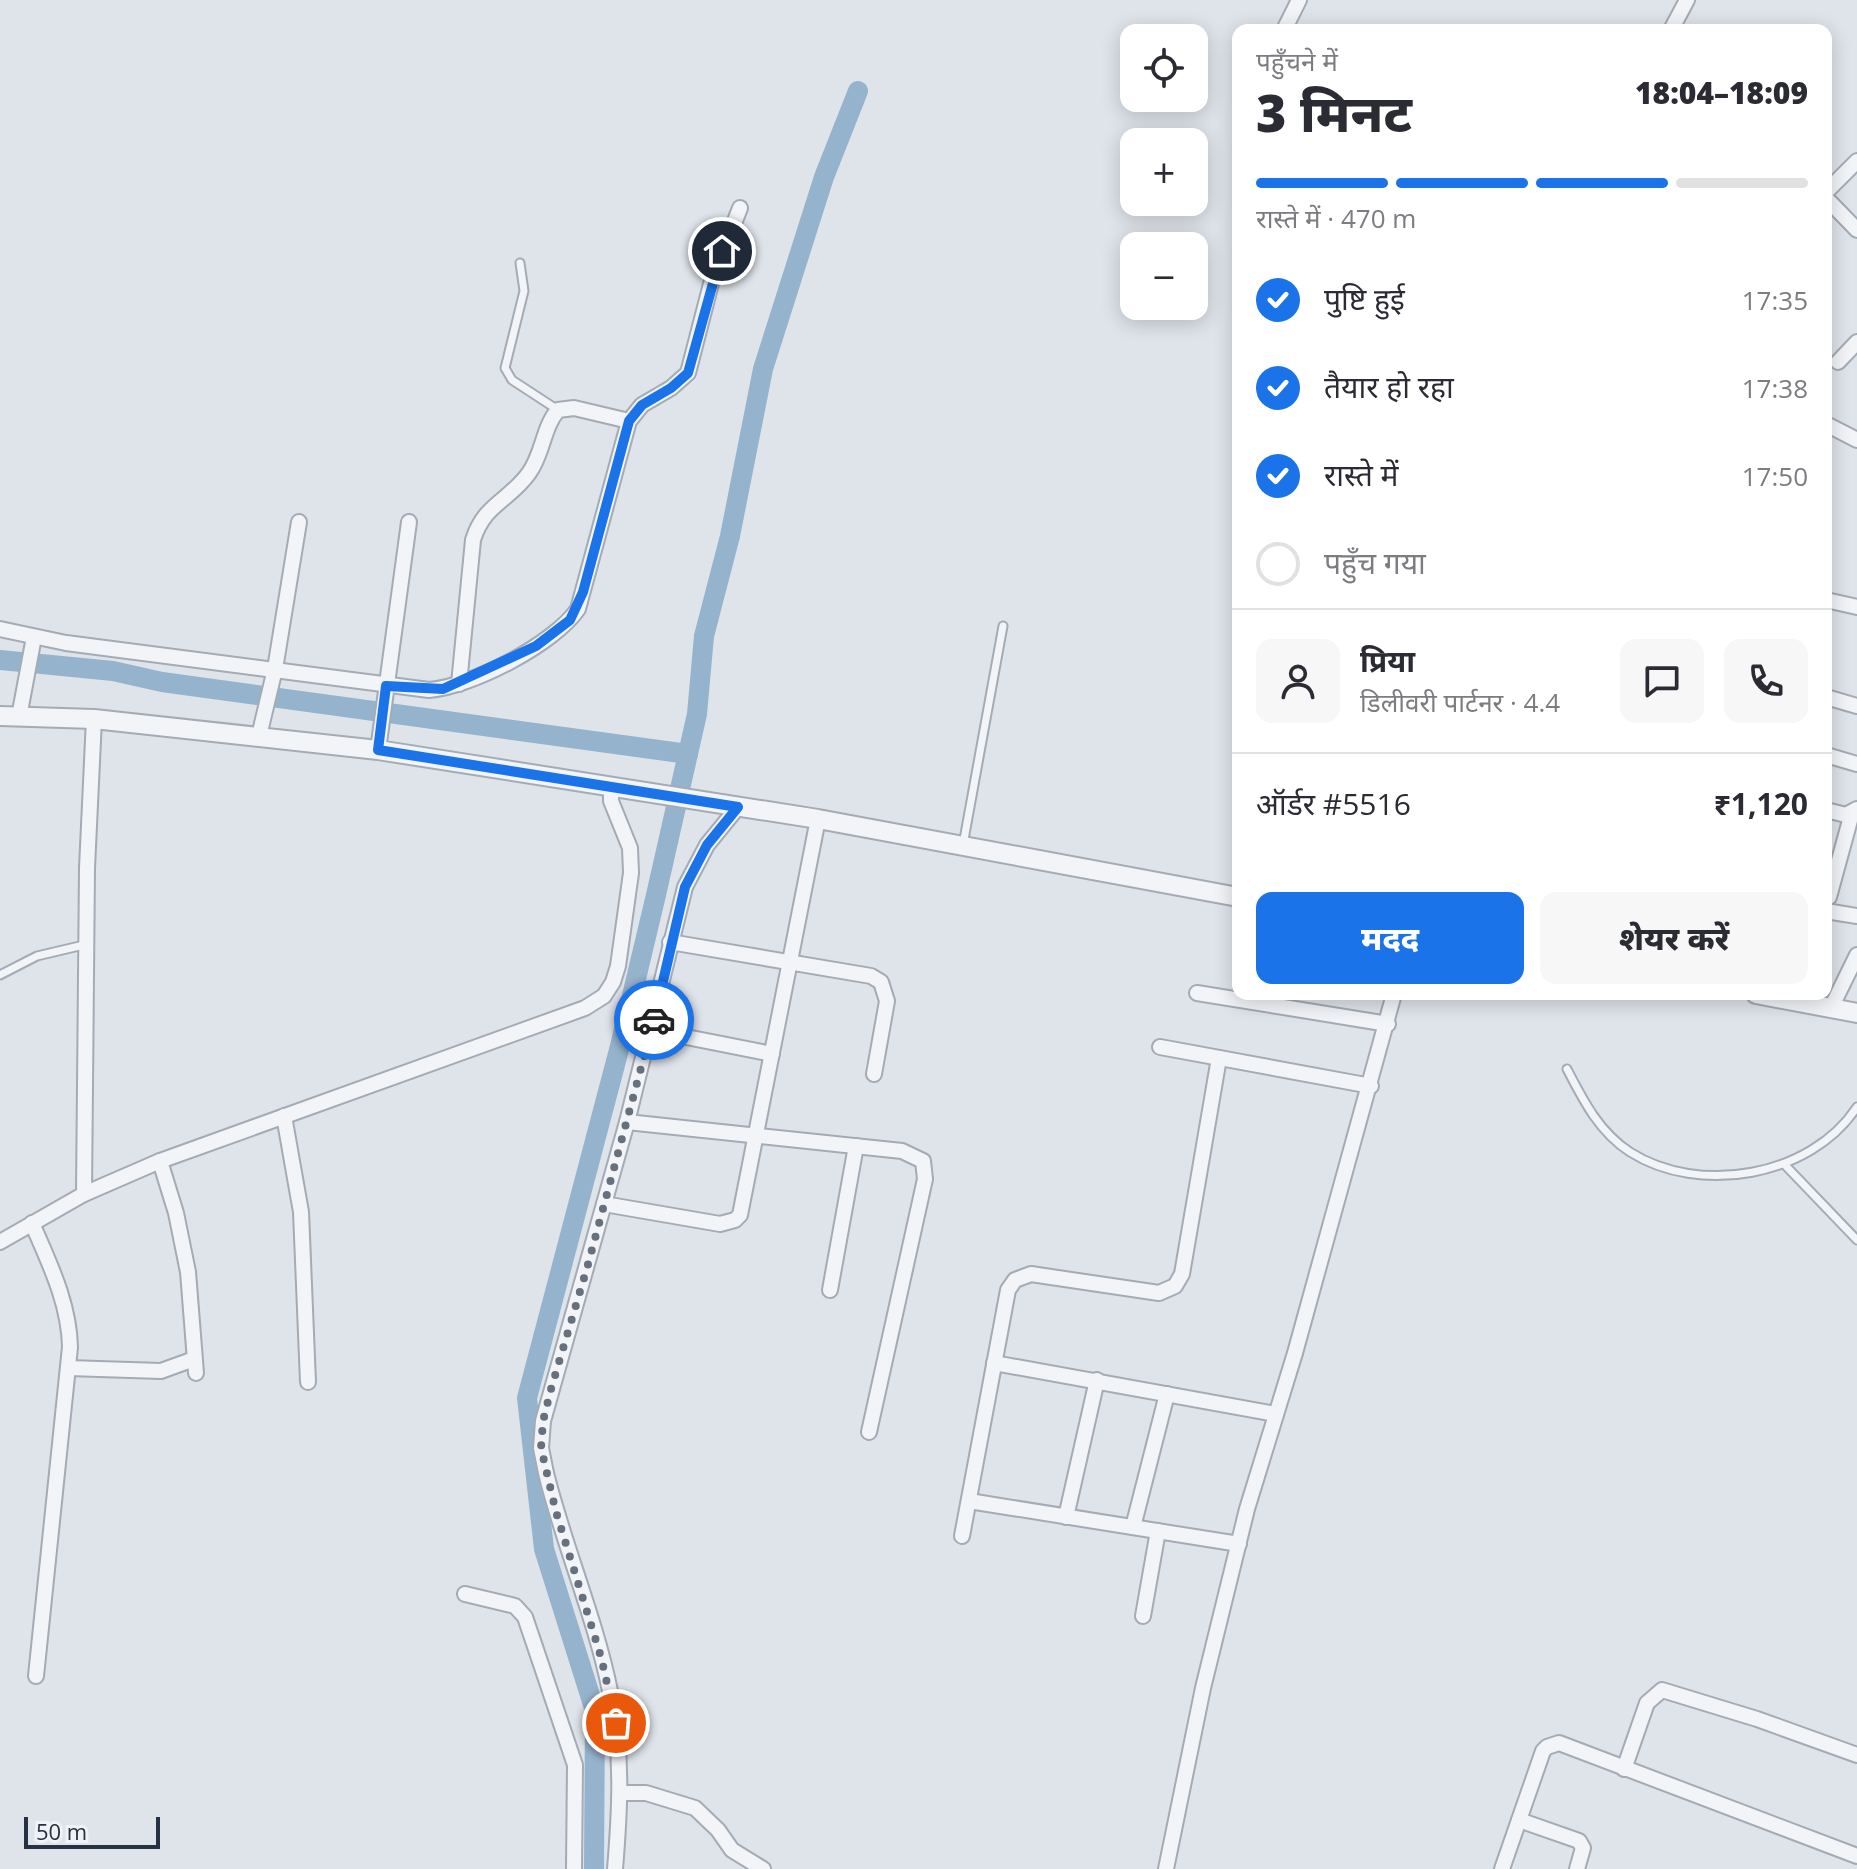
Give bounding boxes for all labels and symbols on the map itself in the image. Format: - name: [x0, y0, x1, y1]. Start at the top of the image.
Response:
- pin: [688, 217, 756, 285]
- courier: [614, 980, 694, 1060]
- pin: [582, 1689, 650, 1757]
- scale bar: [24, 1813, 160, 1849]

